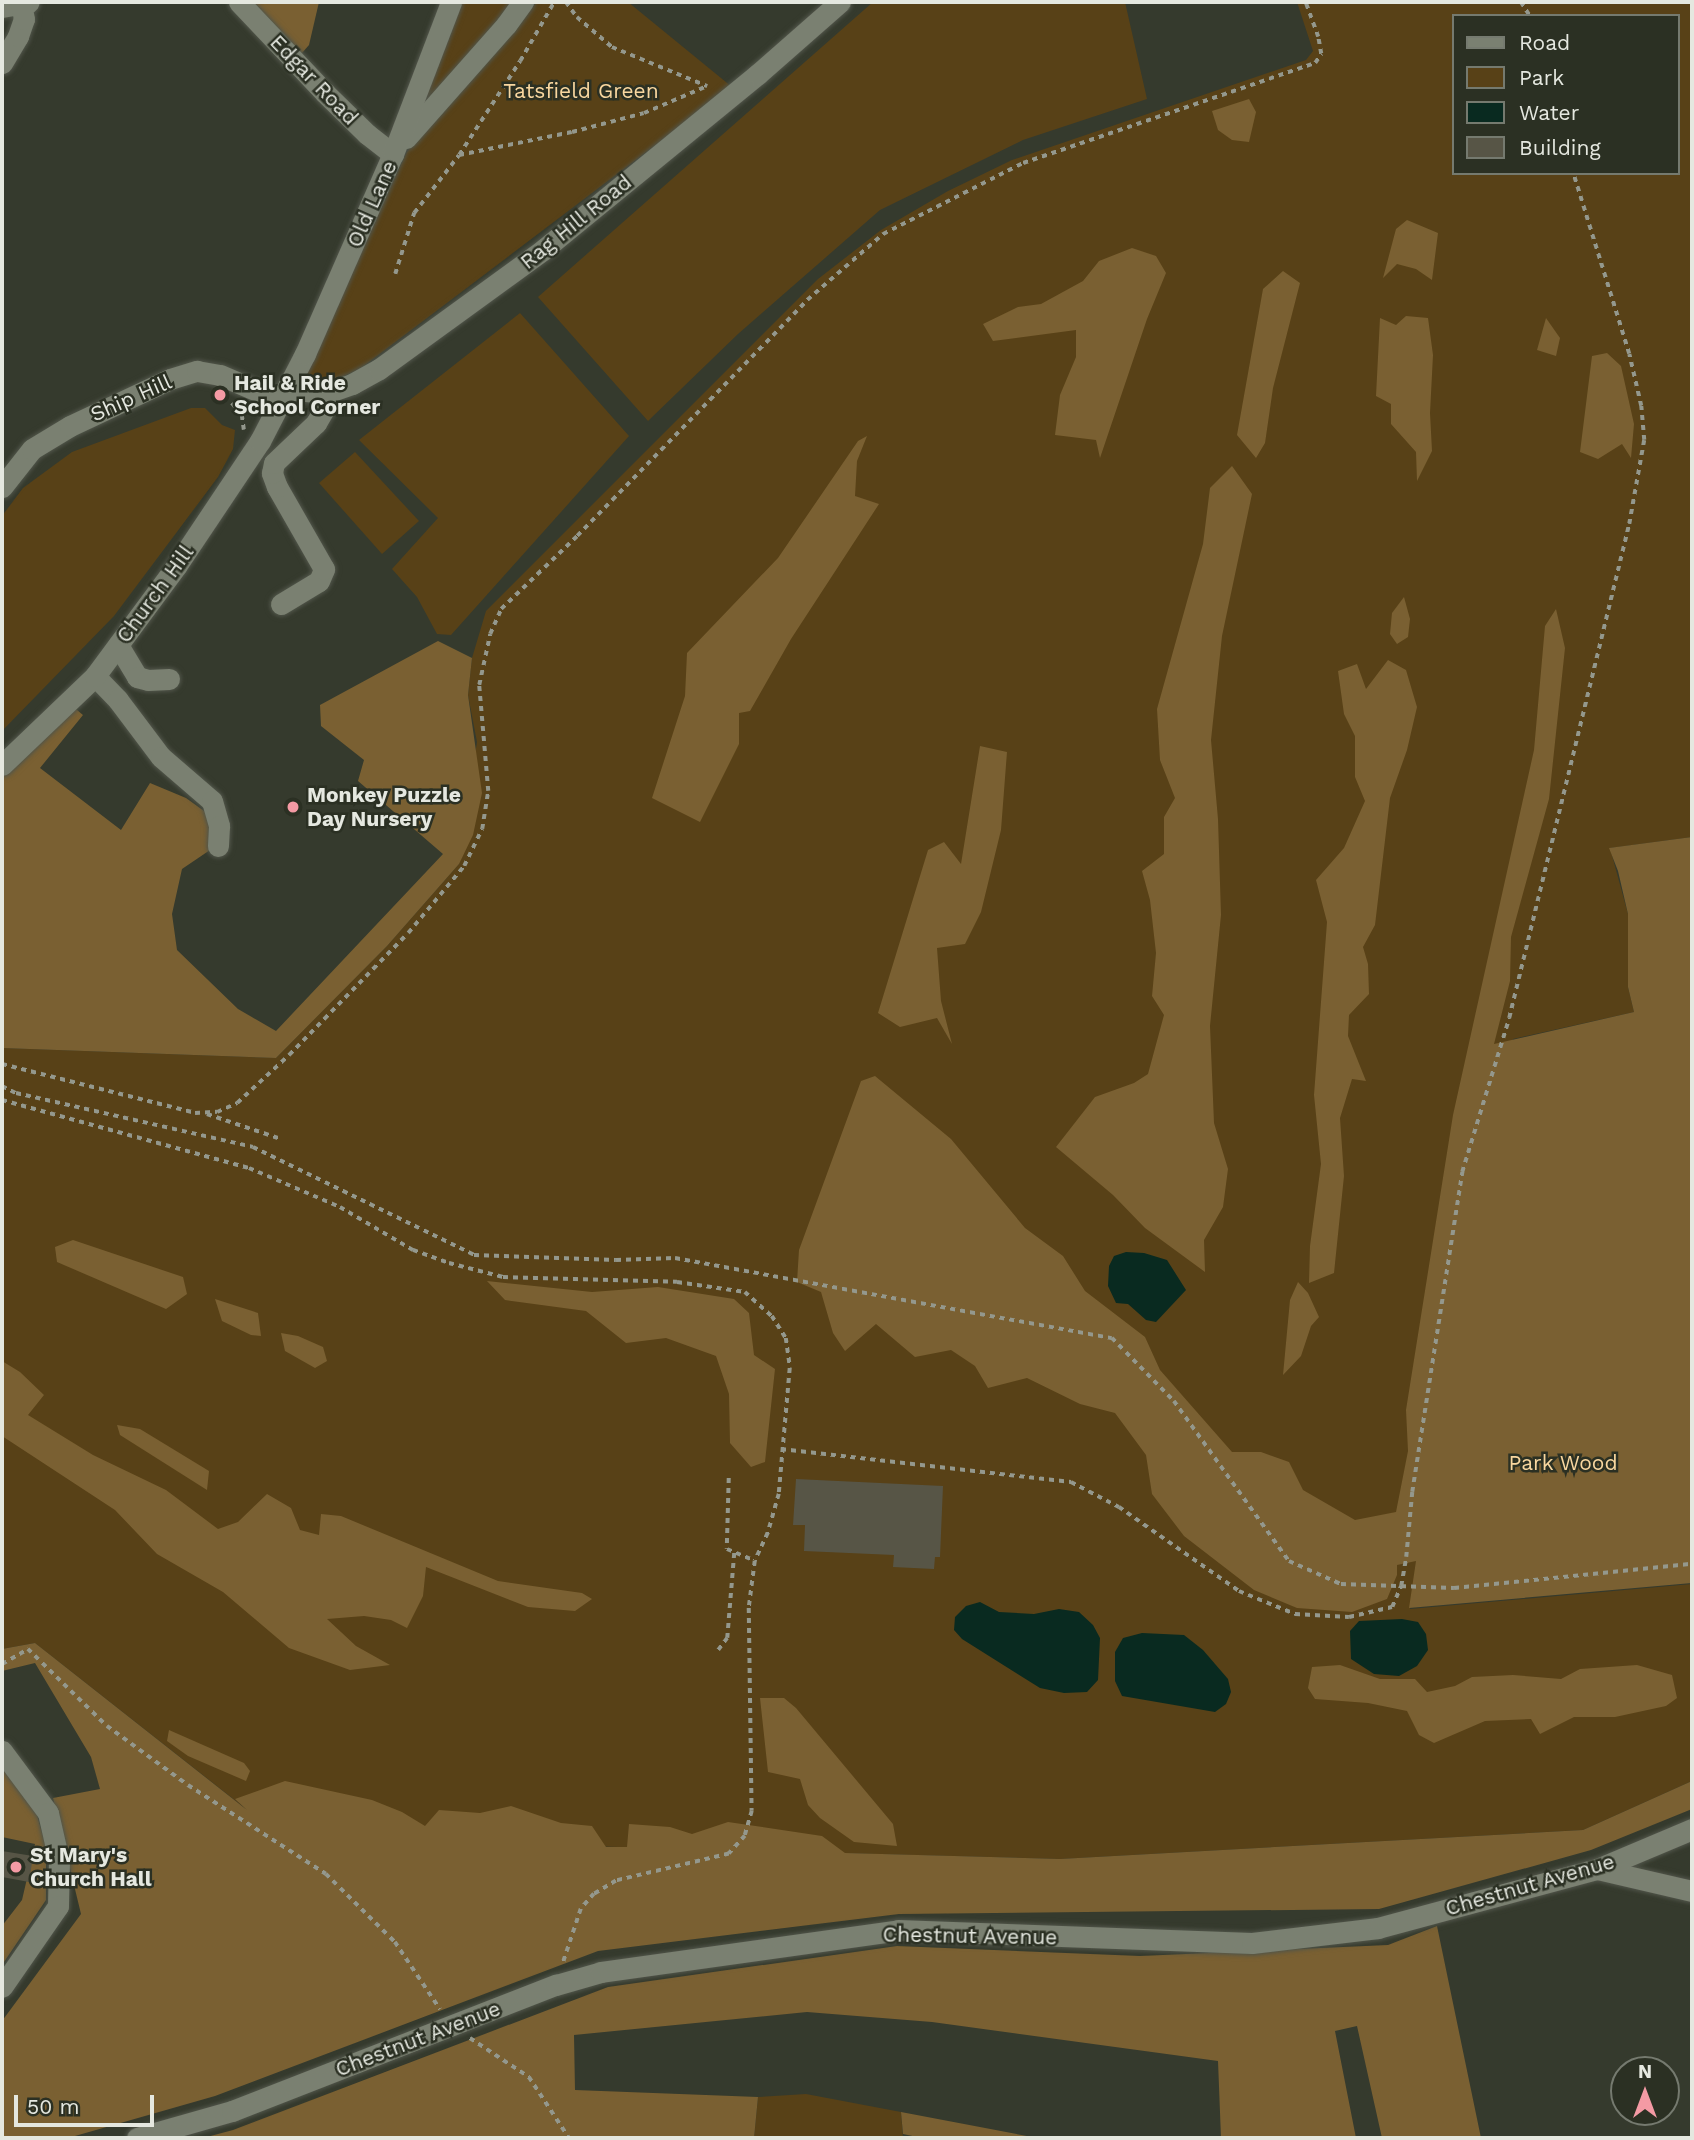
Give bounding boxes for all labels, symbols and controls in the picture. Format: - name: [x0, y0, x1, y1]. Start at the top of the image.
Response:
- legend: [1452, 14, 1680, 175]
- street label: Edgar Road: [265, 29, 363, 131]
- text: Road: [1519, 30, 1570, 55]
- text: Park: [1519, 65, 1564, 90]
- park label: Tatsfield Green: [503, 78, 659, 104]
- text: Water: [1519, 100, 1579, 125]
- text: Building: [1519, 135, 1601, 160]
- street label: Old Lane: [342, 157, 402, 251]
- street label: Rag Hill Road: [515, 169, 637, 275]
- street label: Ship Hill: [86, 369, 176, 427]
- place label: Hail & Ride School Corner: [234, 370, 381, 420]
- marker: Hail & Ride School Corner: [212, 387, 228, 403]
- street label: Church Hill: [111, 540, 199, 648]
- place label: Monkey Puzzle Day Nursery: [307, 782, 461, 832]
- marker: Monkey Puzzle Day Nursery: [285, 799, 301, 815]
- park label: Park Wood: [1508, 1450, 1618, 1476]
- place label: St Mary's Church Hall: [30, 1842, 152, 1892]
- street label: Chestnut Avenue: [1442, 1849, 1618, 1921]
- marker: St Mary's Church Hall: [8, 1859, 24, 1875]
- street label: Chestnut Avenue: [882, 1922, 1058, 1950]
- street label: Chestnut Avenue: [332, 1996, 504, 2082]
- north arrow: [1610, 2056, 1680, 2126]
- text: N: [1638, 2060, 1652, 2083]
- scale bar: [18, 2080, 158, 2124]
- text: 50 m: [27, 2094, 79, 2119]

